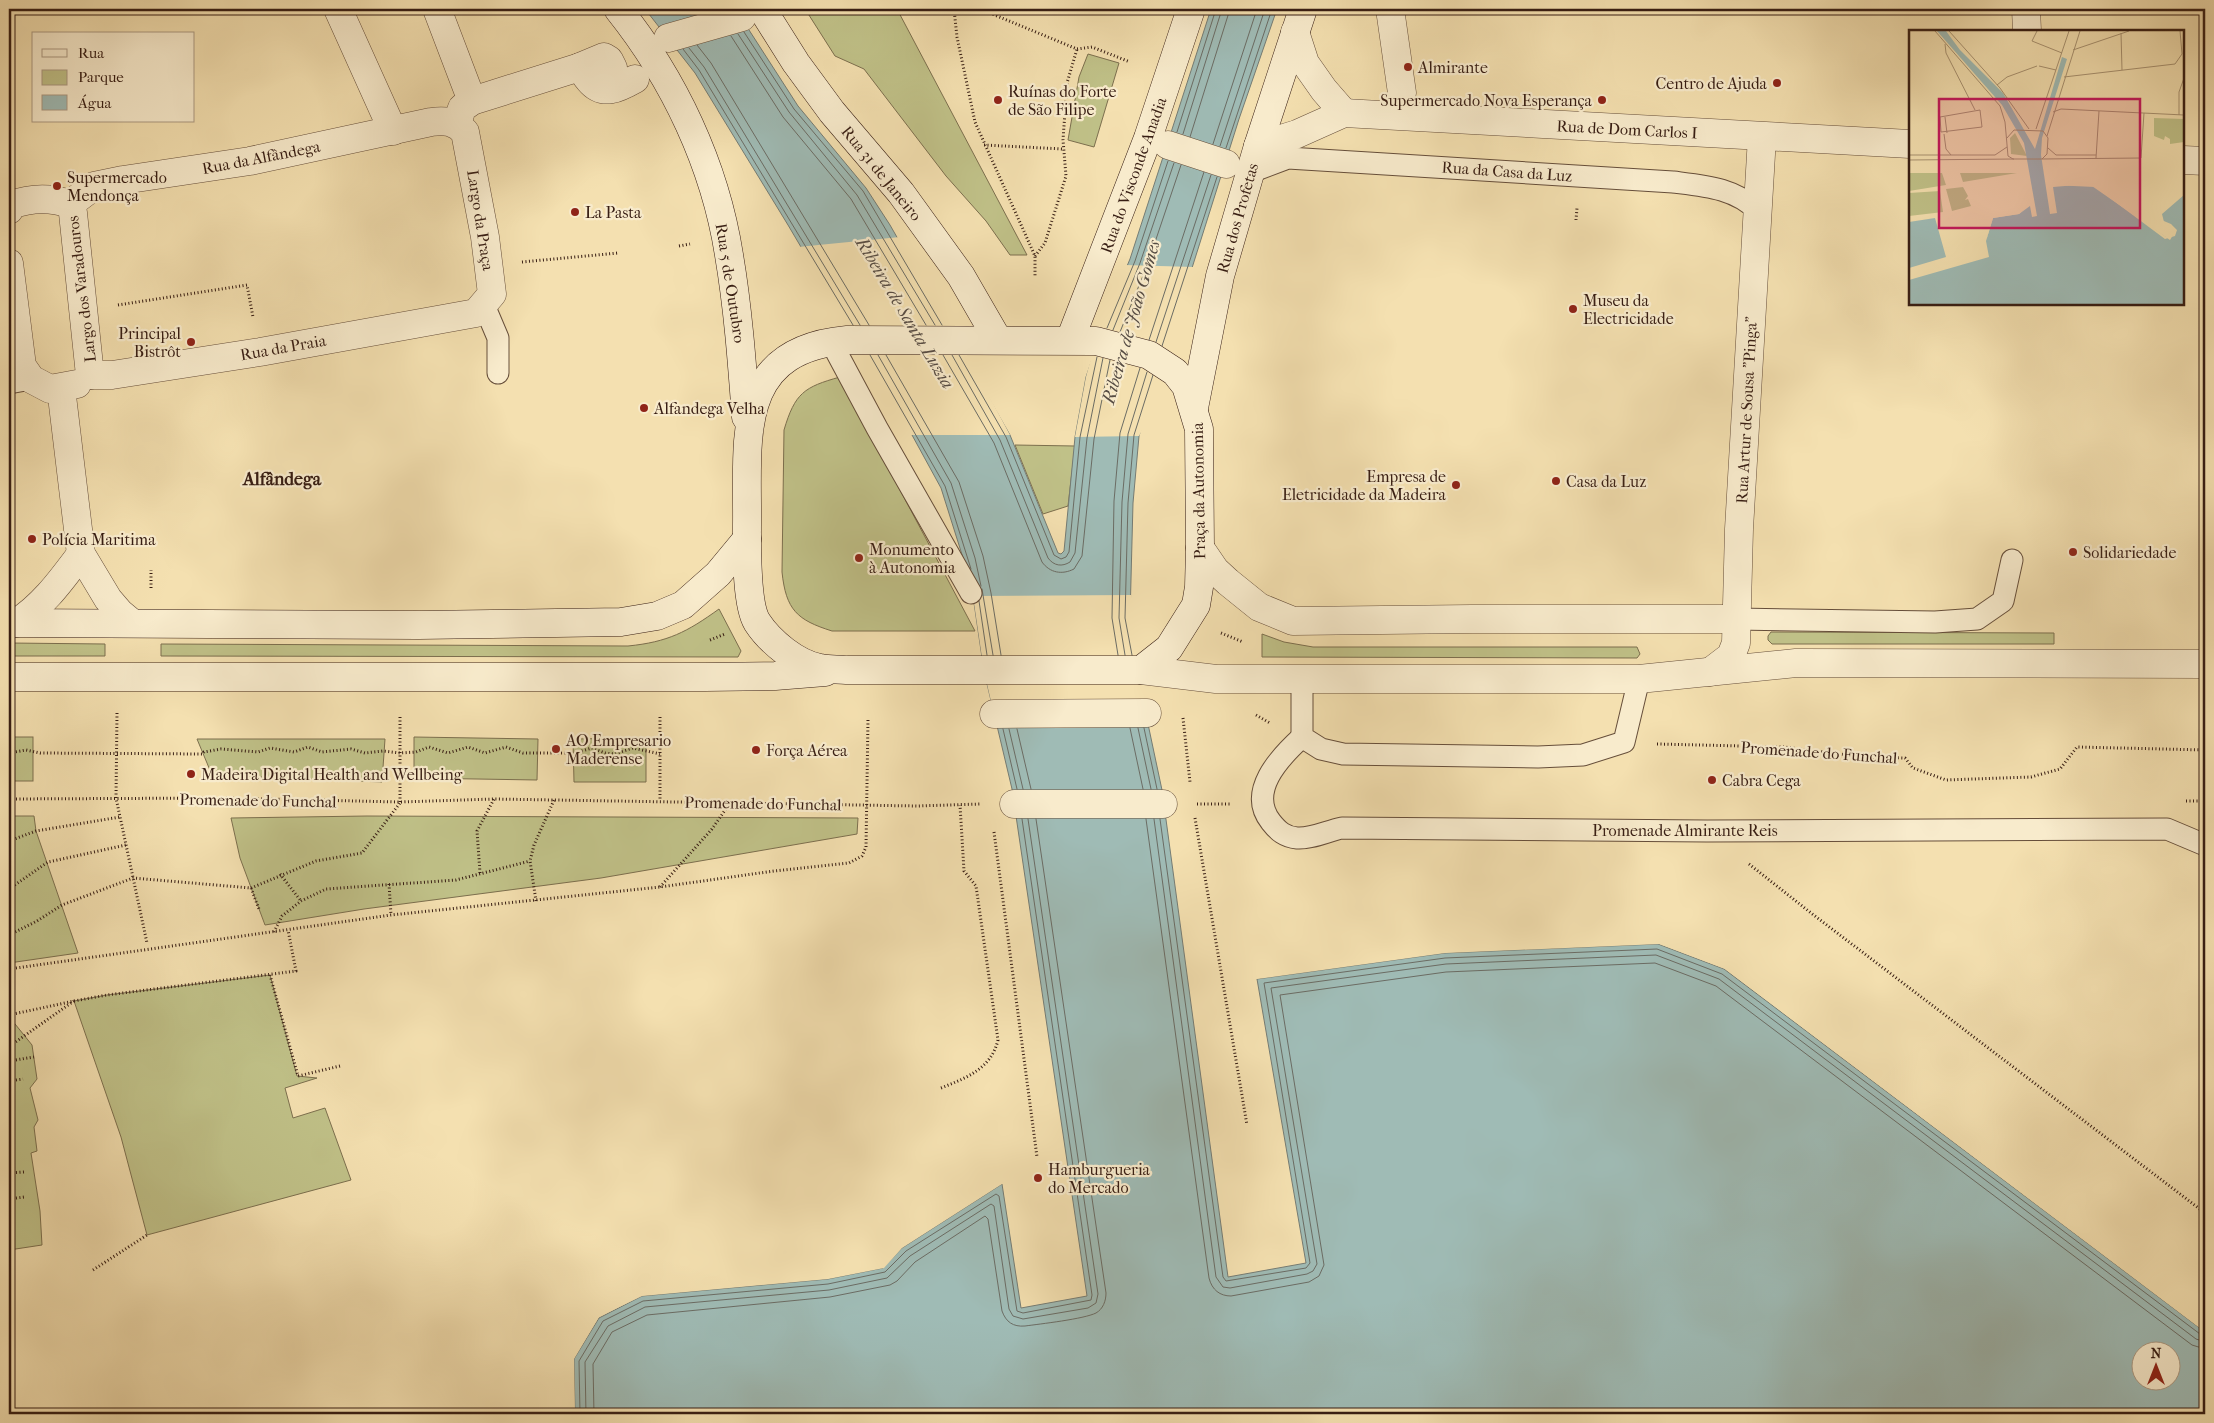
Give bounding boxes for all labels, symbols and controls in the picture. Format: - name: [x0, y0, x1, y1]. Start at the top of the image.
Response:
- inset map: [1909, 30, 2184, 305]
- legend: [32, 32, 195, 122]
- text: Rua: [78, 44, 105, 62]
- place label: Almirante: [1417, 58, 1488, 77]
- marker: Almirante: [1402, 61, 1414, 73]
- text: Parque: [78, 68, 124, 86]
- place label: Centro de Ajuda: [1656, 74, 1768, 93]
- marker: Centro de Ajuda: [1771, 77, 1783, 89]
- place label: Ruínas do Forte de São Filipe: [1008, 82, 1117, 119]
- place label: Supermercado Nova Esperança: [1380, 91, 1593, 110]
- text: Água: [77, 94, 112, 112]
- marker: Ruínas do Forte de São Filipe: [992, 94, 1004, 106]
- street label: Rua do Visconde Anadia: [1096, 94, 1171, 256]
- marker: Supermercado Nova Esperança: [1596, 94, 1608, 106]
- street label: Rua de Dom Carlos I: [1556, 116, 1698, 143]
- street label: Rua 31 de Janeiro: [837, 122, 926, 225]
- street label: Rua da Alfândega: [200, 137, 322, 178]
- street label: Rua da Casa da Luz: [1441, 157, 1573, 186]
- street label: Rua dos Profetas: [1213, 161, 1262, 275]
- place label: Supermercado Mendonça: [67, 168, 167, 205]
- street label: Largo da Praça: [463, 168, 498, 272]
- marker: Supermercado Mendonça: [51, 180, 63, 192]
- place label: La Pasta: [585, 203, 642, 222]
- marker: La Pasta: [569, 206, 581, 218]
- street label: Largo dos Varadouros: [63, 214, 100, 363]
- street label: Rua 5 de Outubro: [712, 222, 749, 344]
- water label: Ribeira de Santa Luzia: [851, 233, 958, 393]
- water label: Ribeira de João Gomes: [1098, 237, 1165, 407]
- place label: Museu da Electricidade: [1583, 291, 1674, 328]
- marker: Museu da Electricidade: [1567, 303, 1579, 315]
- street label: Rua Artur de Sousa "Pinga": [1732, 316, 1761, 504]
- place label: Principal Bistrôt: [118, 324, 182, 361]
- street label: Rua da Praia: [239, 331, 328, 364]
- marker: Principal Bistrôt: [185, 336, 197, 348]
- place label: Alfandega Velha: [653, 399, 765, 418]
- marker: Alfandega Velha: [638, 402, 650, 414]
- street label: Praça da Autonomia: [1188, 422, 1209, 560]
- place label: Empresa de Eletricidade da Madeira: [1282, 467, 1447, 504]
- district label: Alfândega: [242, 469, 322, 490]
- place label: Casa da Luz: [1566, 472, 1646, 491]
- marker: Casa da Luz: [1550, 475, 1562, 487]
- marker: Empresa de Eletricidade da Madeira: [1450, 479, 1462, 491]
- place label: Polícia Maritima: [42, 530, 156, 549]
- marker: Polícia Maritima: [26, 533, 38, 545]
- place label: Monumento à Autonomia: [869, 540, 956, 577]
- place label: Solidariedade: [2083, 543, 2177, 562]
- marker: Solidariedade: [2067, 546, 2079, 558]
- marker: Monumento à Autonomia: [853, 552, 865, 564]
- place label: AO Empresario Maderense: [565, 731, 671, 768]
- street label: Promenade do Funchal: [1740, 738, 1899, 767]
- place label: Força Aérea: [766, 741, 848, 760]
- marker: AO Empresario Maderense: [550, 743, 562, 755]
- marker: Força Aérea: [750, 744, 762, 756]
- place label: Madeira Digital Health and Wellbeing: [201, 765, 463, 784]
- marker: Madeira Digital Health and Wellbeing: [185, 768, 197, 780]
- place label: Cabra Cega: [1722, 771, 1801, 790]
- marker: Cabra Cega: [1706, 774, 1718, 786]
- street label: Promenade do Funchal: [179, 790, 337, 811]
- street label: Promenade do Funchal: [684, 793, 842, 814]
- street label: Promenade Almirante Reis: [1592, 821, 1778, 840]
- place label: Hamburgueria do Mercado: [1048, 1160, 1151, 1197]
- marker: Hamburgueria do Mercado: [1032, 1172, 1044, 1184]
- north arrow: [2132, 1340, 2182, 1390]
- text: N: [2151, 1345, 2162, 1362]

